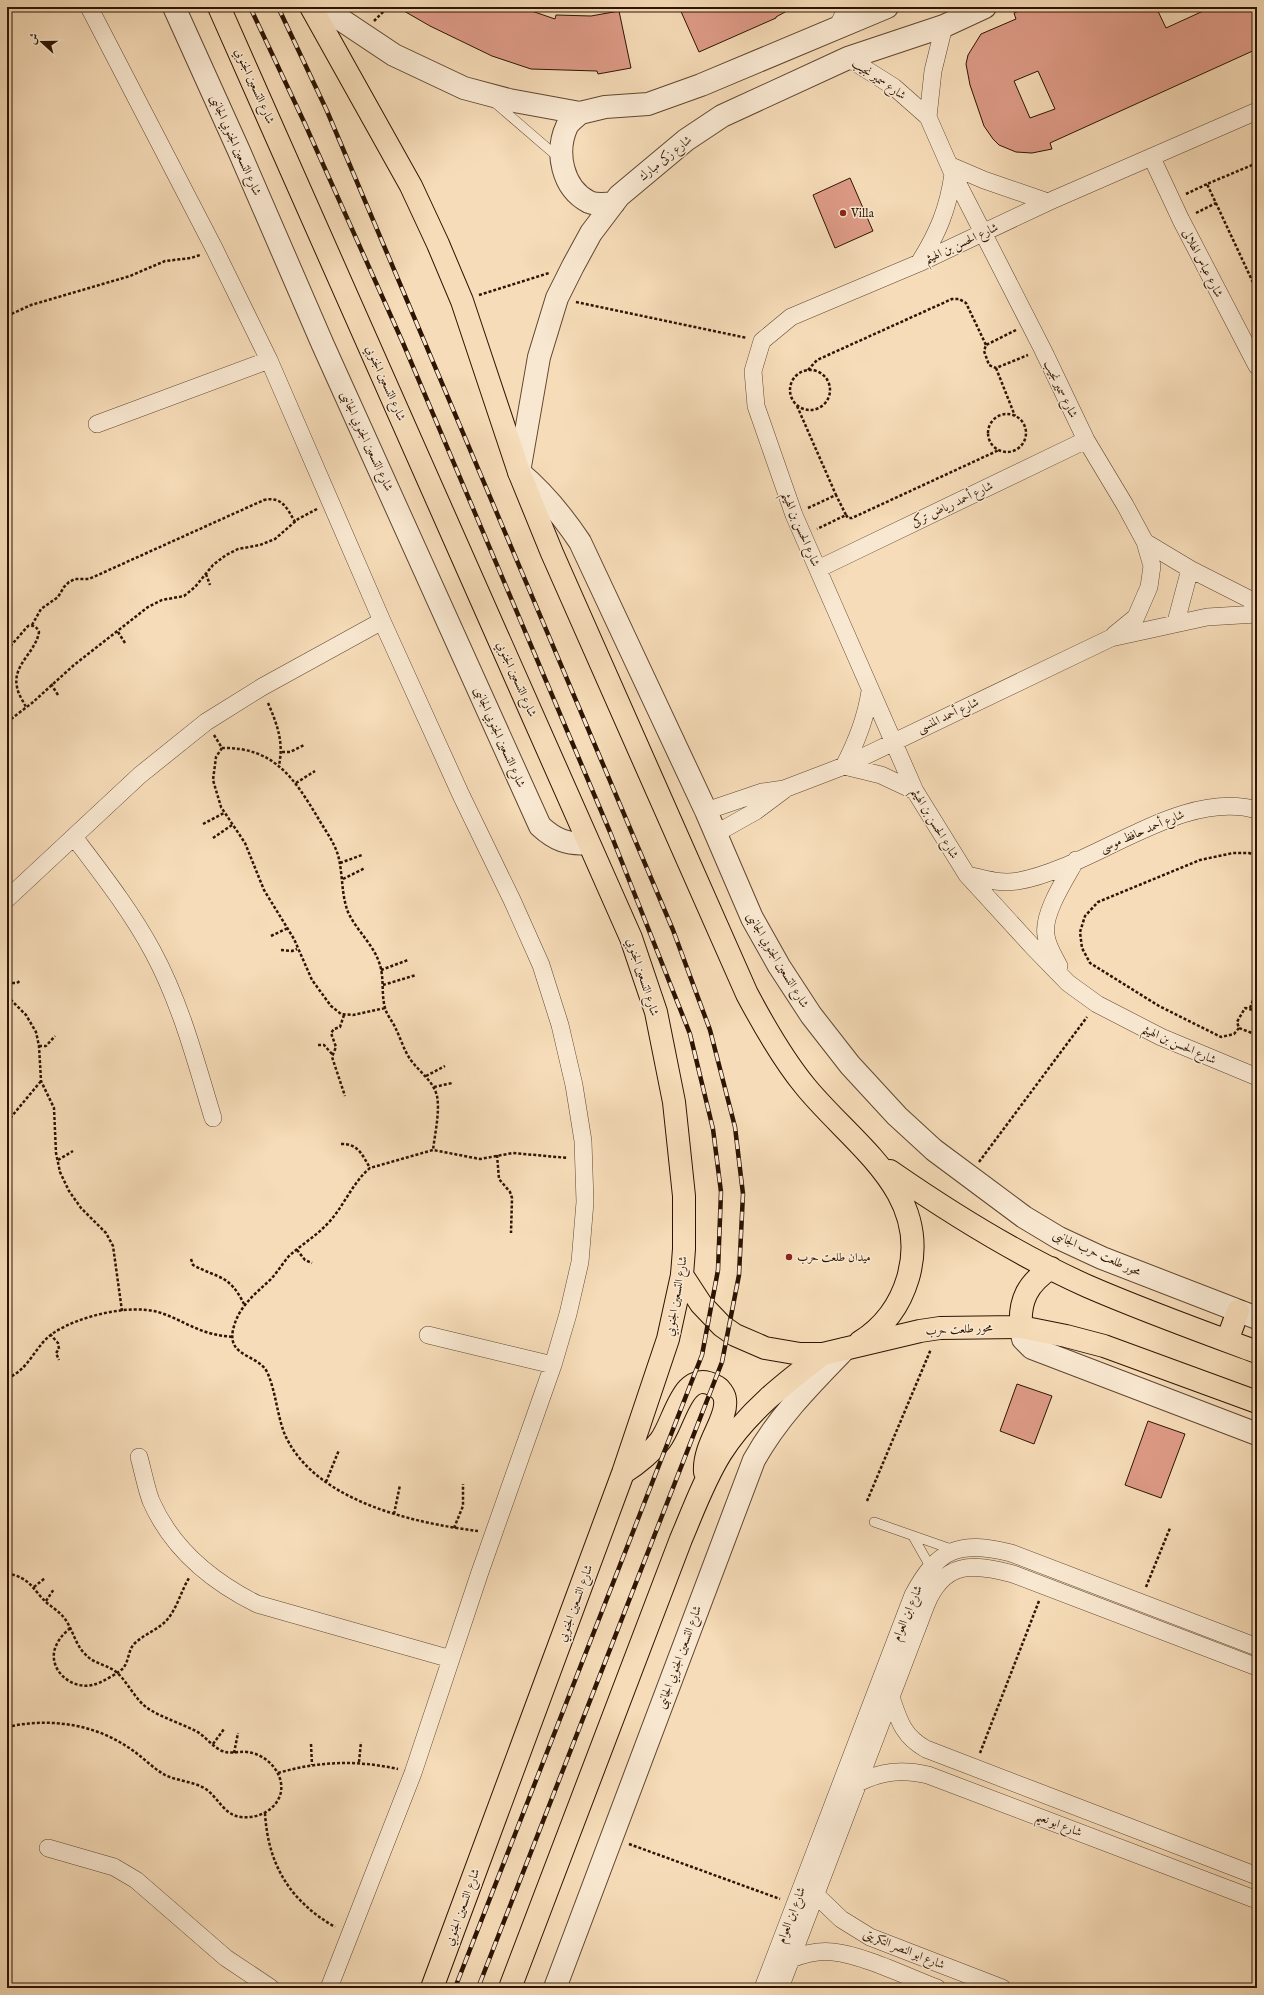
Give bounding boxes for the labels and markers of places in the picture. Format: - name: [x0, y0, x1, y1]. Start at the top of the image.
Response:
- place label: Villa: [850, 206, 875, 221]
- marker: Villa: [838, 208, 848, 218]
- place label: ميدان طلعت حرب: [797, 1250, 871, 1265]
- marker: ميدان طلعت حرب: [784, 1252, 794, 1262]

